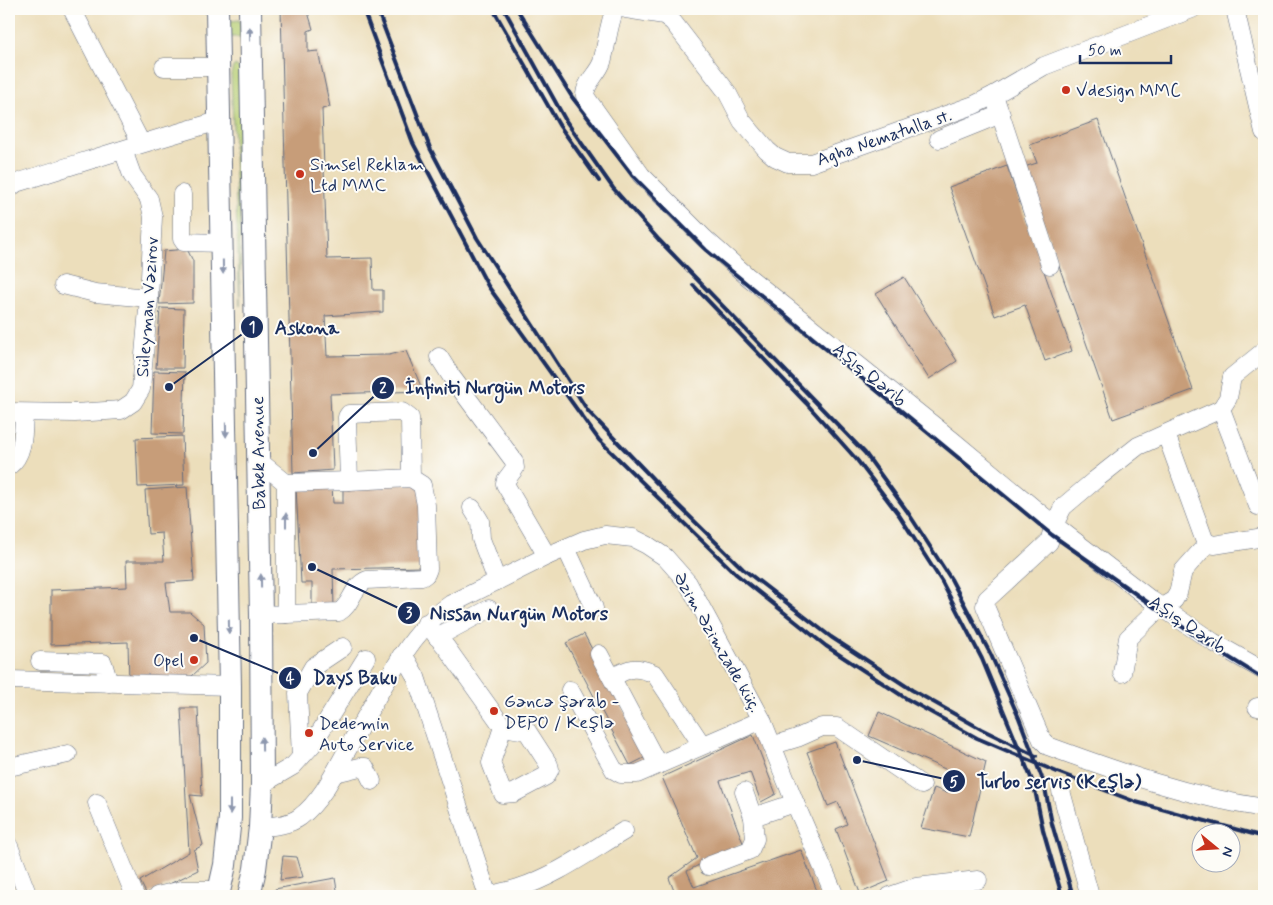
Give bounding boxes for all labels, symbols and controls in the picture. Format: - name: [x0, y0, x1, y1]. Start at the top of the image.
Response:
- one-way arrow: [246, 25, 254, 41]
- scale bar: [1080, 32, 1172, 64]
- text: 50 m: [1088, 41, 1122, 61]
- place label: Vdesign MMC: [1076, 79, 1181, 103]
- marker: Vdesign MMC: [1060, 84, 1072, 96]
- street label: Agha Nematulla st.: [813, 104, 955, 172]
- place label: Simsel Reklam Ltd MMC: [310, 153, 424, 198]
- marker: Simsel Reklam Ltd MMC: [294, 168, 306, 180]
- street label: Süleyman Vəzirov: [131, 236, 165, 378]
- one-way arrow: [219, 260, 227, 276]
- callout: Askona: [240, 310, 349, 344]
- text: Askona: [275, 316, 340, 341]
- text: 1: [249, 318, 255, 338]
- street label: Aşıq Qərib: [827, 338, 911, 412]
- callout: İnfiniti Nurgün Motors: [371, 371, 594, 405]
- text: İnfiniti Nurgün Motors: [405, 376, 586, 404]
- text: 2: [379, 379, 387, 399]
- street label: Babek Avenue: [246, 396, 272, 510]
- one-way arrow: [222, 422, 230, 438]
- one-way arrow: [282, 512, 290, 528]
- street label: Əzim Əzimzade küç.: [667, 568, 767, 717]
- one-way arrow: [257, 573, 265, 589]
- street label: Aşıq Qərib: [1144, 590, 1231, 660]
- callout: Nissan Nurgün Motors: [396, 596, 616, 630]
- text: Nissan Nurgün Motors: [430, 602, 609, 628]
- text: 3: [406, 604, 413, 624]
- one-way arrow: [225, 620, 233, 636]
- place label: Opel: [153, 649, 184, 673]
- marker: Opel: [188, 654, 200, 666]
- callout: Days Baku: [277, 661, 407, 695]
- text: Days Baku: [313, 666, 398, 691]
- text: 4: [286, 669, 295, 689]
- place label: Gəncə Şərab - DEPO / Keşlə: [504, 690, 620, 735]
- marker: Gəncə Şərab - DEPO / Keşlə: [488, 705, 500, 717]
- place label: Dedemin Auto Service: [319, 712, 414, 757]
- marker: Dedemin Auto Service: [303, 727, 315, 739]
- one-way arrow: [258, 735, 266, 751]
- callout: Turbo servis (Keşlə): [942, 764, 1152, 798]
- text: Turbo servis (Keşlə): [977, 770, 1142, 795]
- text: 5: [949, 773, 959, 793]
- one-way arrow: [226, 800, 234, 816]
- north arrow: [1190, 822, 1240, 872]
- text: N: [1217, 844, 1237, 859]

